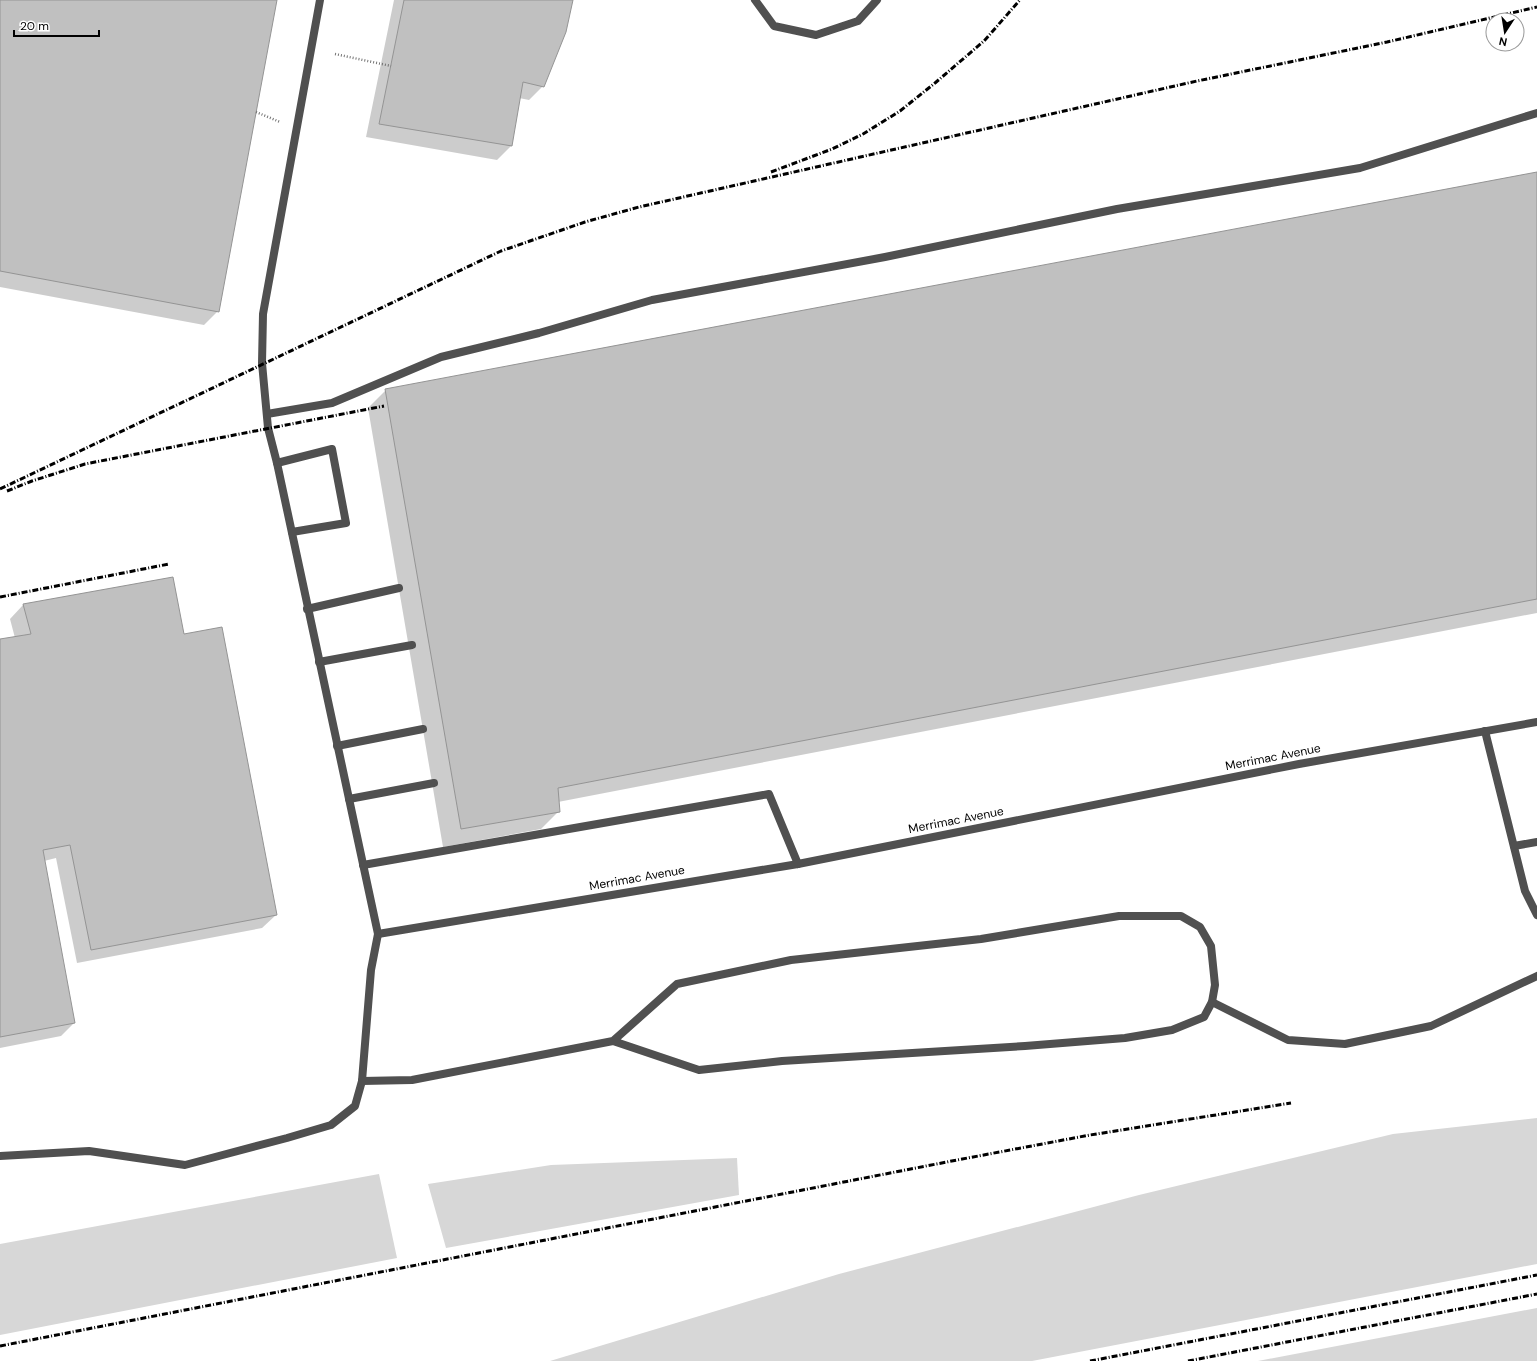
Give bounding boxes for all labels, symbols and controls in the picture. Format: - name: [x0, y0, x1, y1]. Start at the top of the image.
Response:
- scale bar: [14, 12, 99, 38]
- north arrow: [1485, 12, 1525, 52]
- text: 20 m: [20, 18, 49, 34]
- text: N: [1498, 34, 1508, 49]
- street label: Merrimac Avenue: [1224, 740, 1322, 774]
- street label: Merrimac Avenue: [907, 803, 1005, 837]
- street label: Merrimac Avenue: [588, 862, 686, 894]

